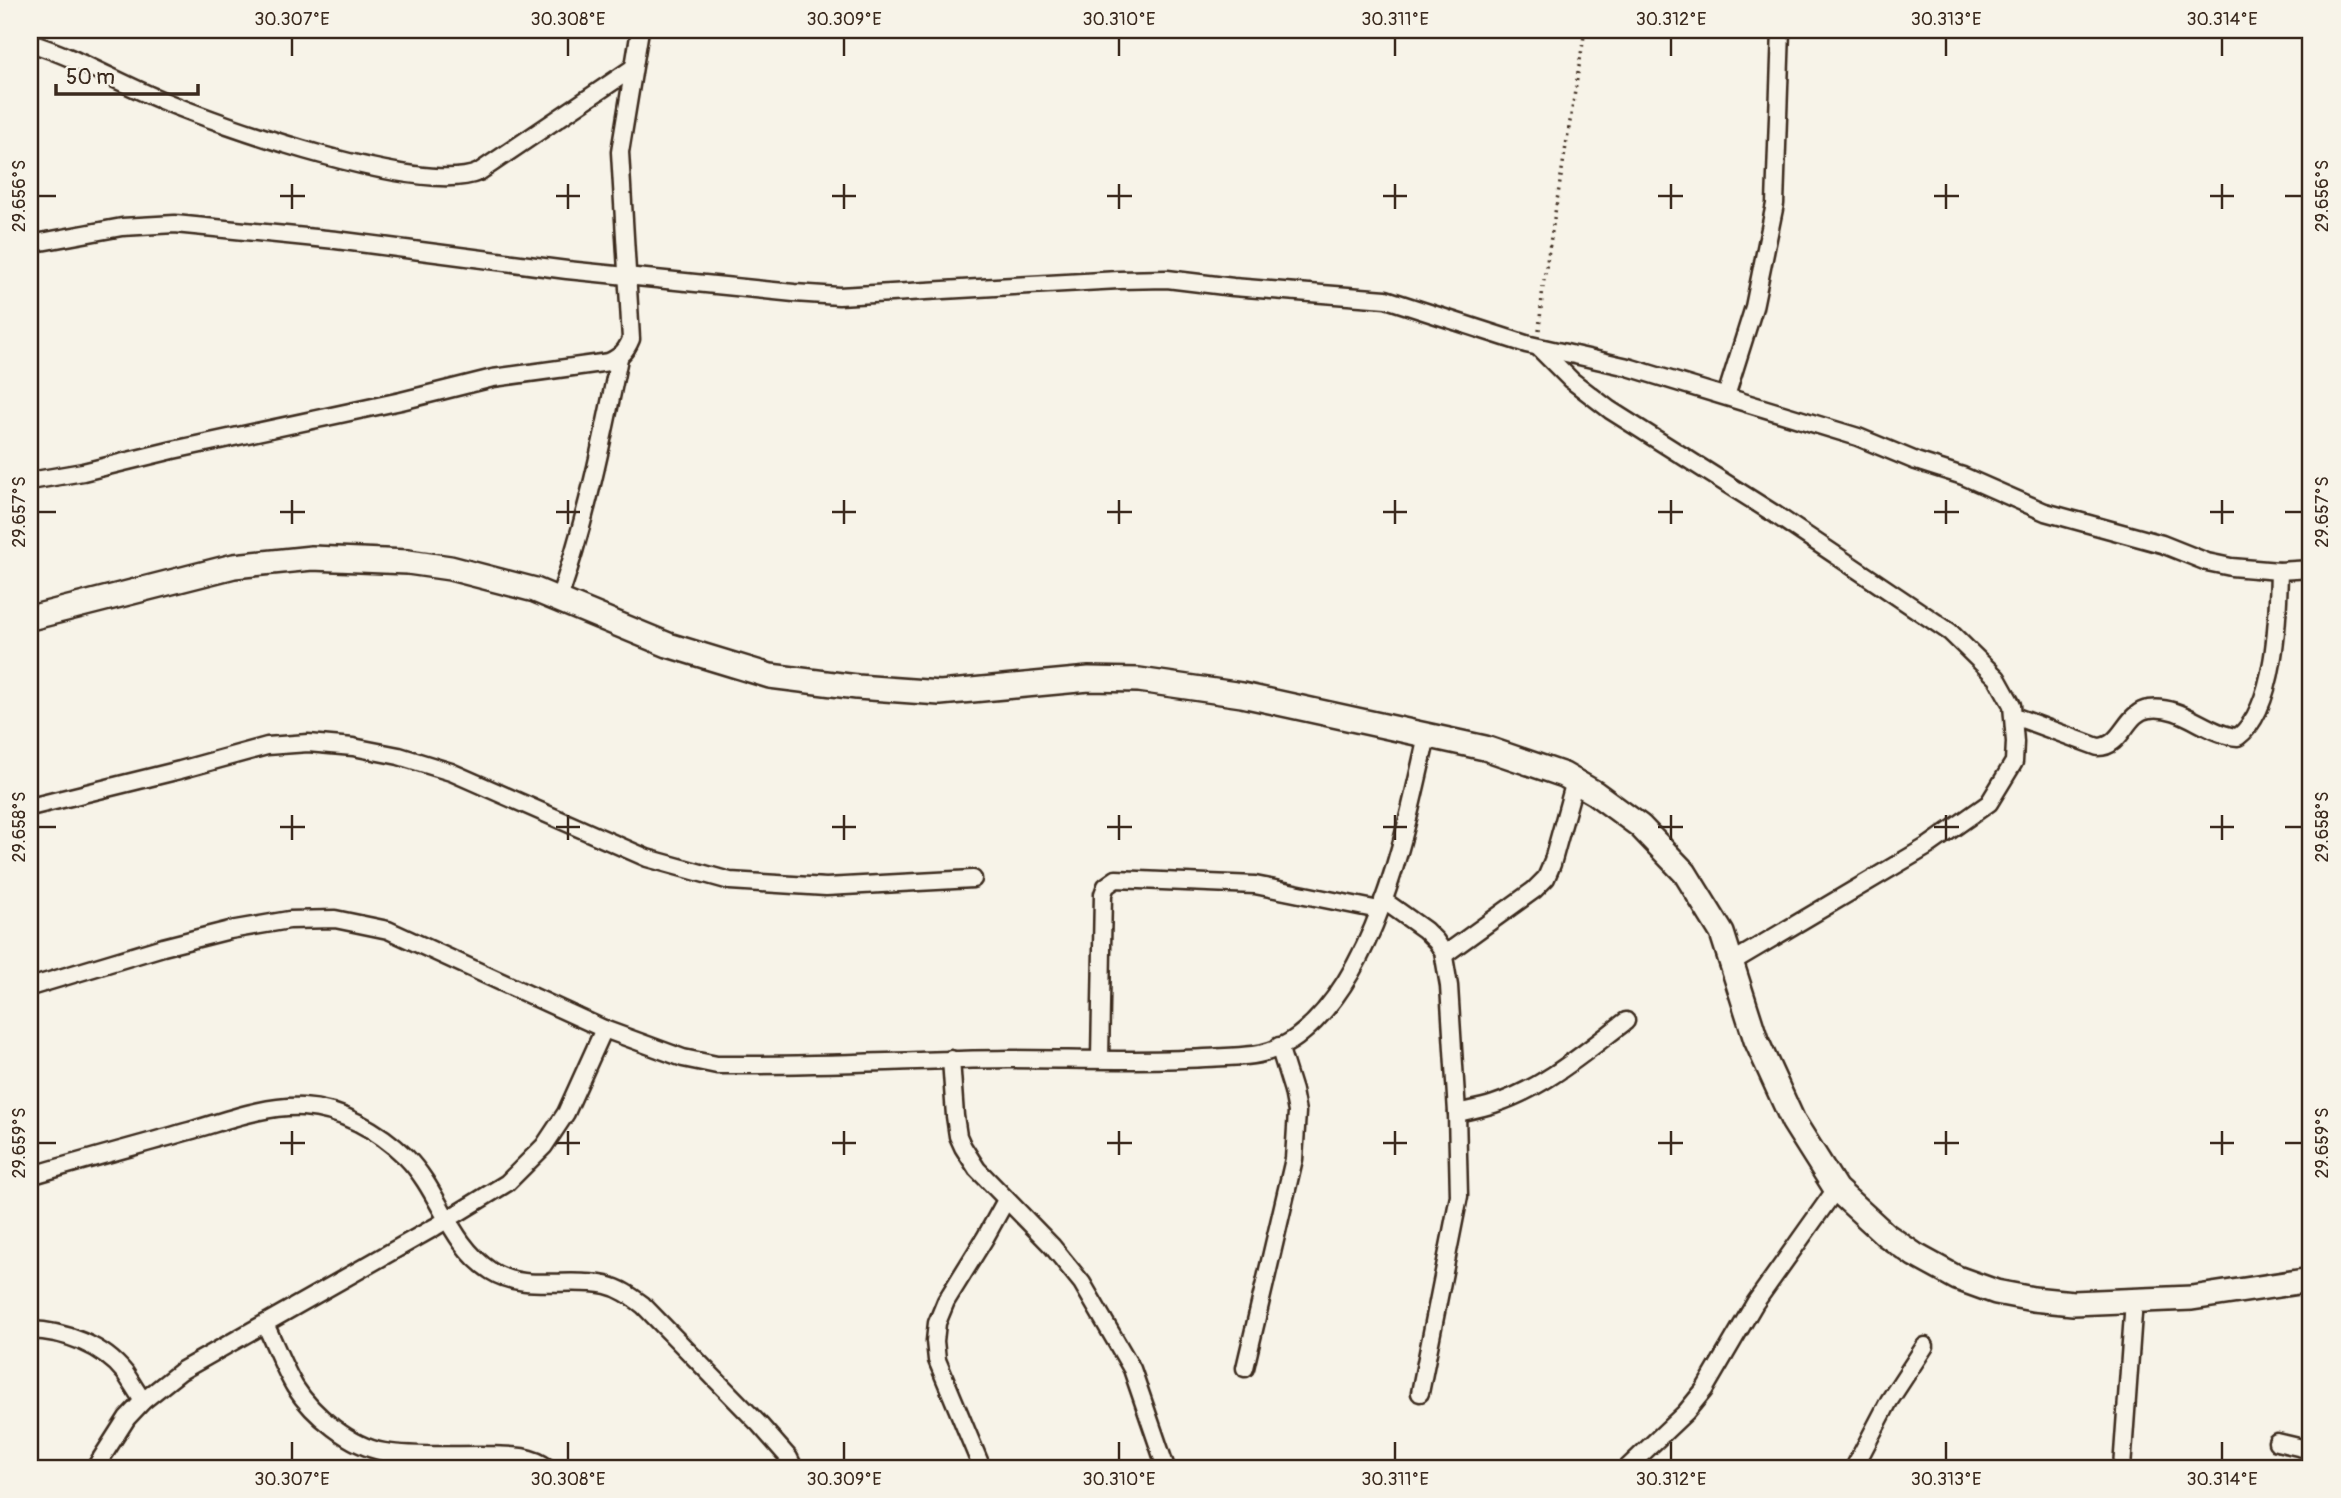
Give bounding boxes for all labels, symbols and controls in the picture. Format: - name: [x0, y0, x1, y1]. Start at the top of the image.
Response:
- text: 30.307°E: [254, 8, 330, 31]
- text: 30.308°E: [531, 8, 605, 31]
- text: 30.309°E: [806, 8, 882, 31]
- text: 30.310°E: [1083, 8, 1155, 31]
- text: 30.311°E: [1361, 8, 1429, 31]
- text: 30.312°E: [1636, 8, 1706, 31]
- text: 30.313°E: [1911, 8, 1981, 31]
- text: 30.314°E: [2186, 8, 2258, 31]
- scale bar: [56, 52, 198, 96]
- text: 50 m: [66, 64, 115, 91]
- text: 29.656°S: [8, 160, 31, 232]
- text: 29.656°S: [2311, 160, 2334, 232]
- text: 29.657°S: [8, 476, 31, 548]
- text: 29.657°S: [2311, 476, 2334, 548]
- text: 29.658°S: [8, 792, 31, 862]
- text: 29.658°S: [2311, 792, 2334, 862]
- text: 29.659°S: [8, 1107, 31, 1179]
- text: 29.659°S: [2311, 1107, 2334, 1179]
- text: 30.307°E: [254, 1468, 330, 1491]
- text: 30.308°E: [531, 1468, 605, 1491]
- text: 30.309°E: [806, 1468, 882, 1491]
- text: 30.310°E: [1083, 1468, 1155, 1491]
- text: 30.311°E: [1361, 1468, 1429, 1491]
- text: 30.312°E: [1636, 1468, 1706, 1491]
- text: 30.313°E: [1911, 1468, 1981, 1491]
- text: 30.314°E: [2186, 1468, 2258, 1491]

